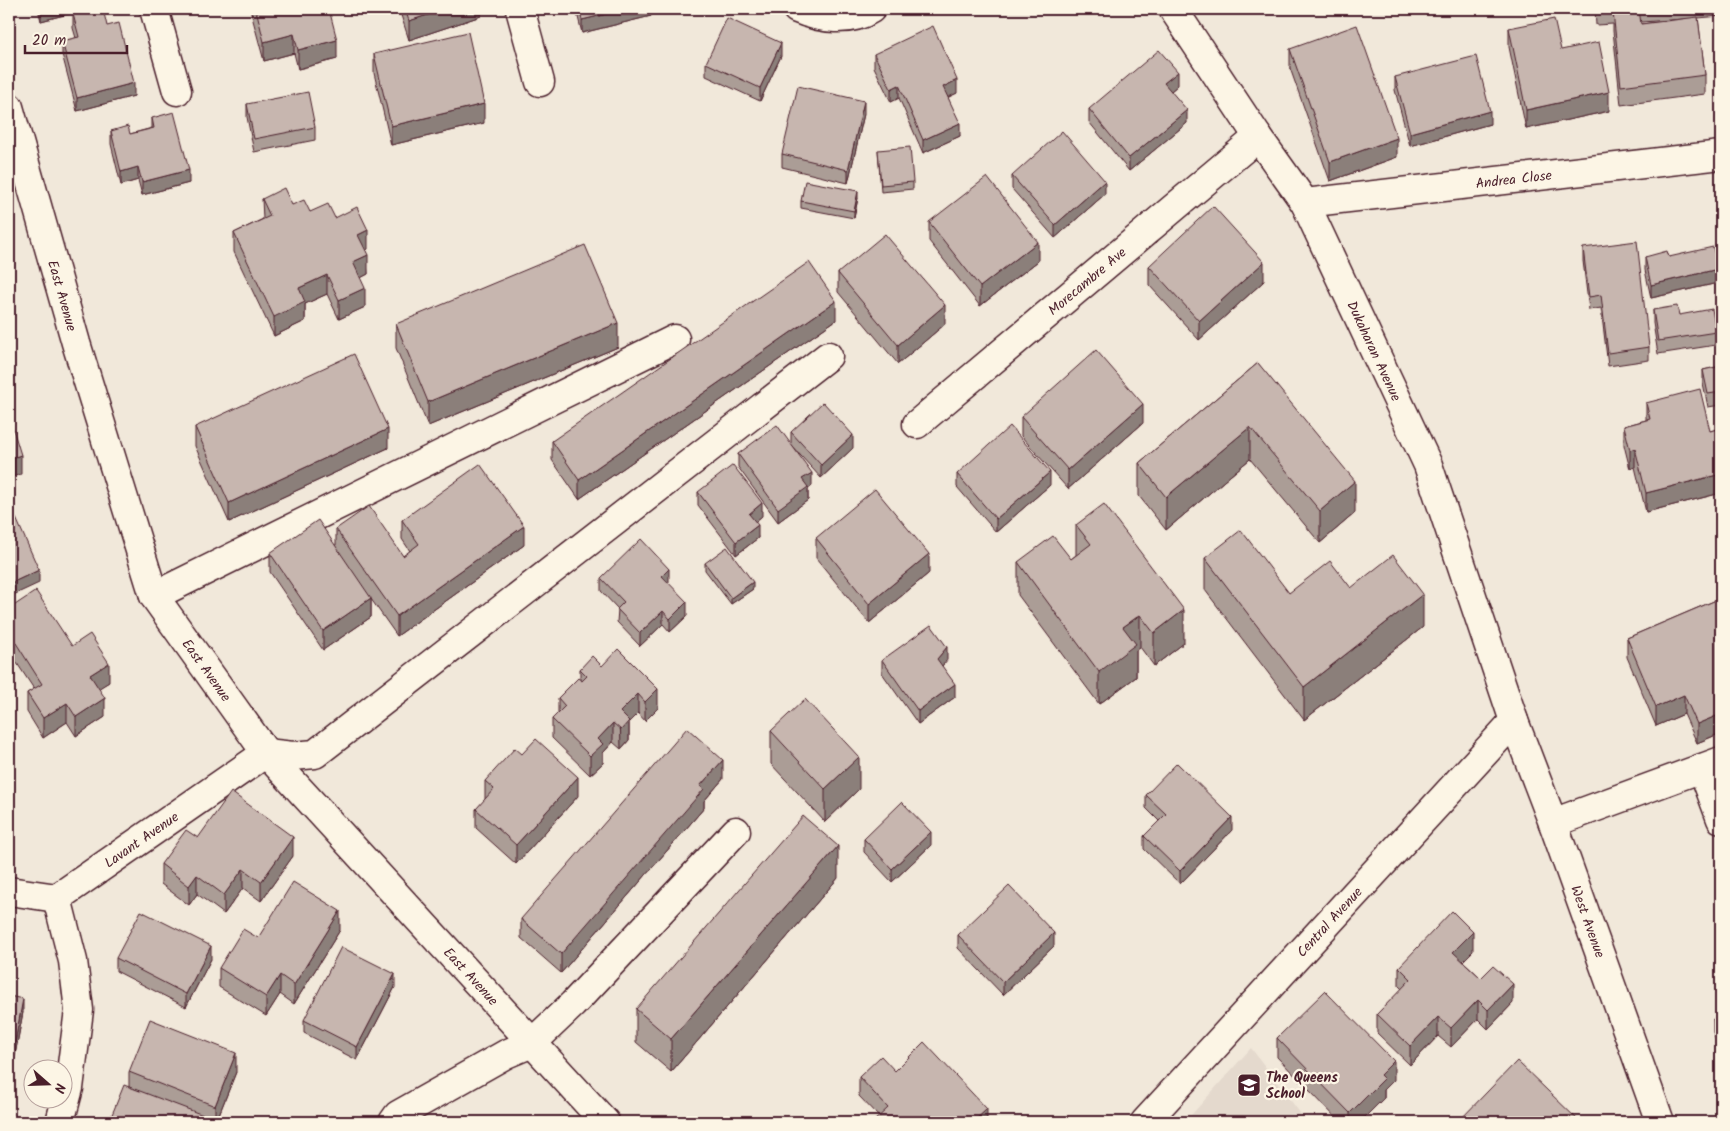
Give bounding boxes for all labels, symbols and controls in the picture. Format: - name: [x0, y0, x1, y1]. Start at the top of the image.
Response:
- scale bar: [25, 22, 128, 54]
- text: 20 m: [32, 29, 66, 53]
- street label: Andrea Close: [1474, 165, 1554, 195]
- street label: Morecambre Ave: [1043, 242, 1132, 321]
- street label: East Avenue: [41, 258, 82, 335]
- street label: Dukaharan Avenue: [1340, 297, 1407, 406]
- street label: East Avenue: [176, 634, 237, 707]
- street label: Lavant Avenue: [100, 806, 184, 874]
- street label: Central Avenue: [1292, 882, 1369, 963]
- street label: West Avenue: [1564, 883, 1611, 962]
- street label: East Avenue: [437, 943, 504, 1012]
- north arrow: [22, 1058, 72, 1108]
- place label: The Queens School: [1266, 1067, 1338, 1105]
- school or university icon: The Queens School: [1236, 1072, 1262, 1098]
- text: N: [47, 1080, 71, 1096]

